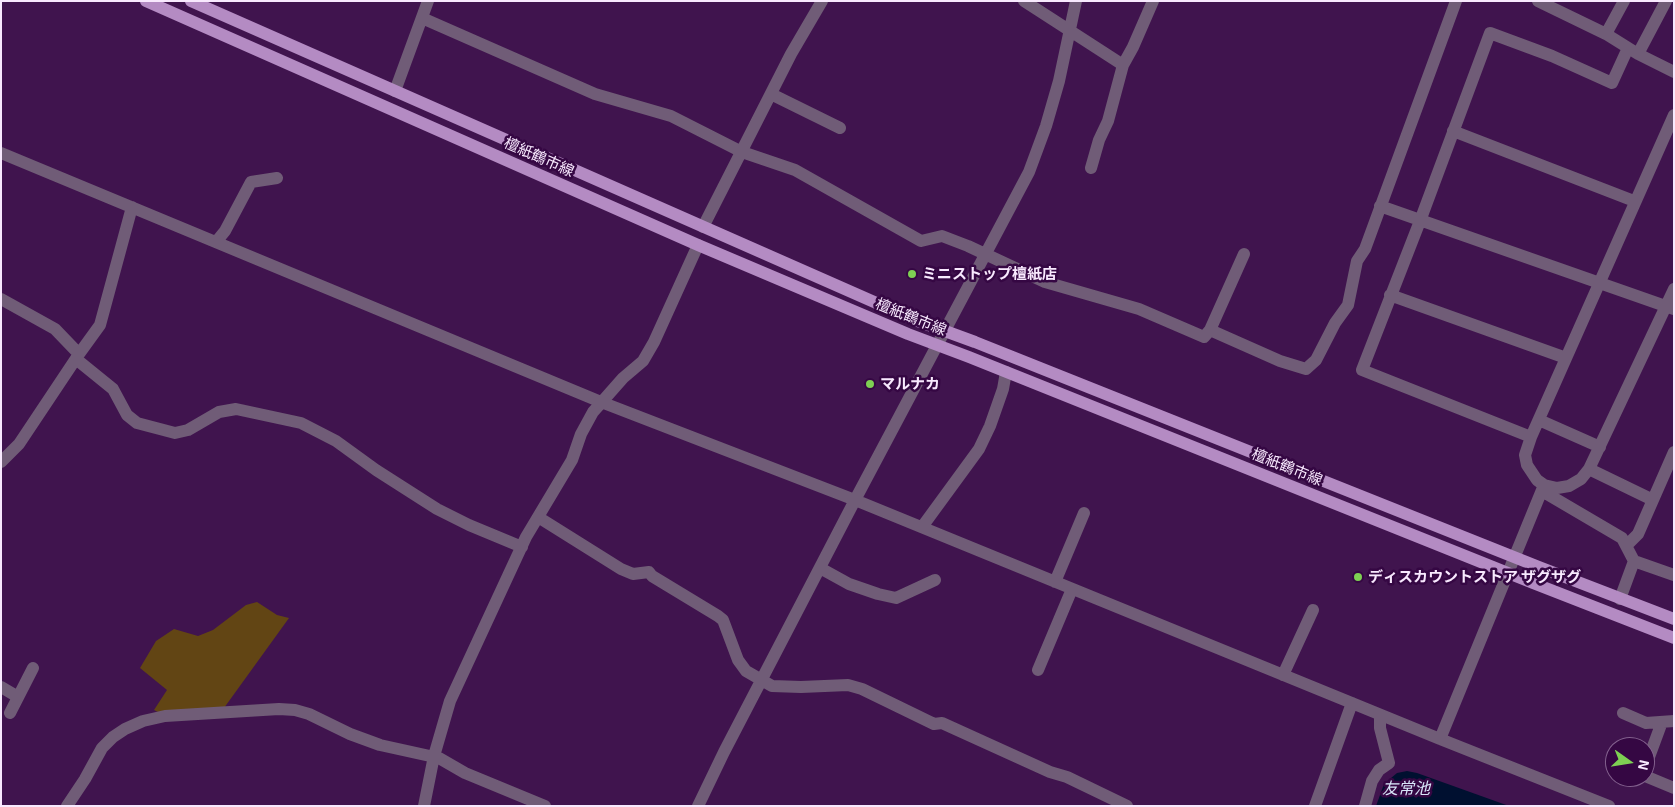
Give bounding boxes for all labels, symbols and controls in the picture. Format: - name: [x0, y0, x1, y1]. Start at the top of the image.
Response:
- street label: 檀紙鶴市線: [501, 134, 577, 180]
- place label: ミニストップ檀紙店: [922, 265, 1057, 283]
- marker: ミニストップ檀紙店: [906, 268, 918, 280]
- street label: 檀紙鶴市線: [873, 295, 949, 339]
- place label: マルナカ: [880, 375, 940, 393]
- marker: マルナカ: [864, 378, 876, 390]
- street label: 檀紙鶴市線: [1249, 445, 1325, 489]
- place label: ディスカウントストア ザグザグ: [1368, 568, 1581, 586]
- marker: ディスカウントストア ザグザグ: [1352, 571, 1364, 583]
- north arrow: [1605, 737, 1655, 787]
- text: N: [1635, 758, 1654, 772]
- water label: 友常池: [1382, 779, 1430, 799]

